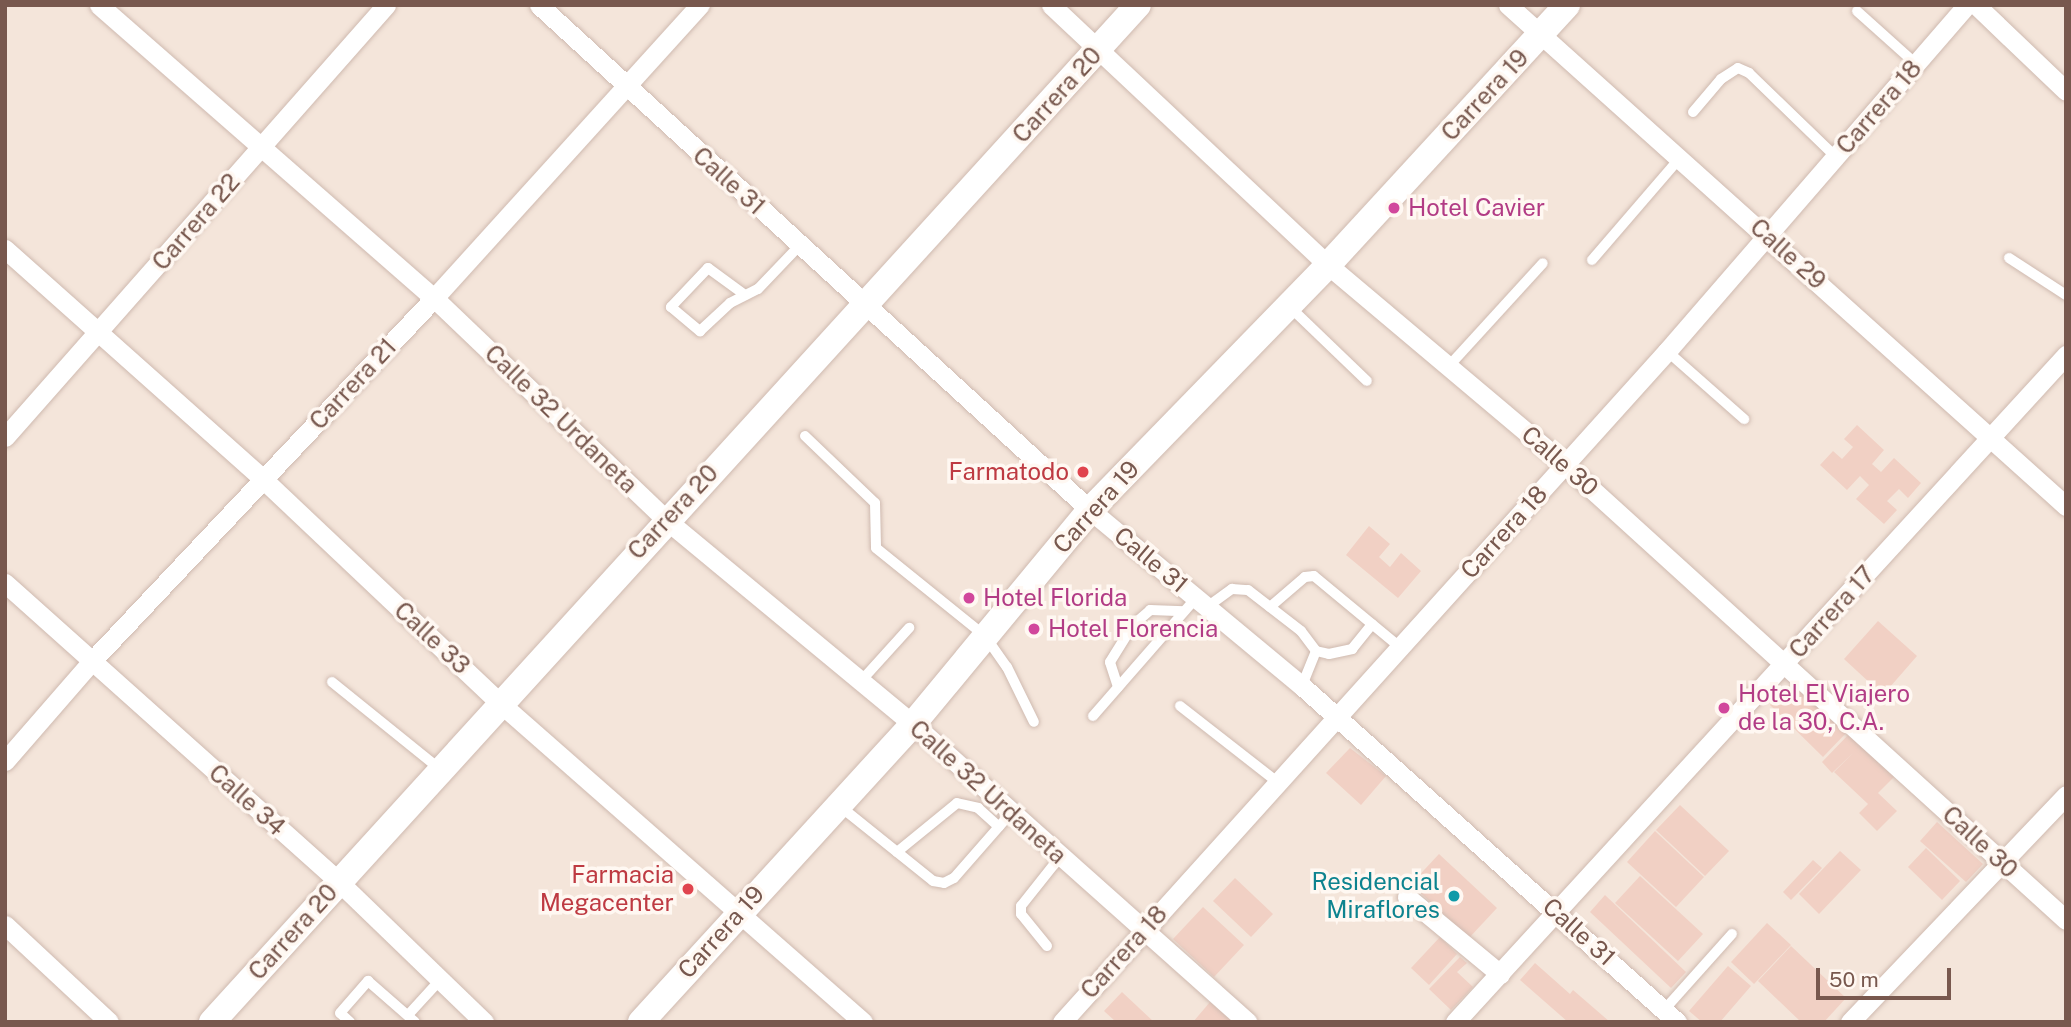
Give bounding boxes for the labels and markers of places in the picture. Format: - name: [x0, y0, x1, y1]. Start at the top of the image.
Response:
- place label: Hotel Cavier: [1408, 194, 1545, 222]
- marker: Hotel Cavier: [1386, 200, 1402, 216]
- place label: Farmatodo: [948, 458, 1069, 486]
- marker: Farmatodo: [1075, 464, 1091, 480]
- place label: Hotel Florida: [983, 584, 1127, 612]
- marker: Hotel Florida: [961, 590, 977, 606]
- place label: Hotel Florencia: [1048, 615, 1218, 643]
- marker: Hotel Florencia: [1026, 621, 1042, 637]
- place label: Hotel El Viajero de la 30, C.A.: [1738, 680, 1911, 736]
- marker: Hotel El Viajero de la 30, C.A.: [1716, 700, 1732, 716]
- place label: Farmacia Megacenter: [540, 861, 674, 917]
- place label: Residencial Miraflores: [1311, 868, 1440, 924]
- marker: Farmacia Megacenter: [680, 881, 696, 897]
- marker: Residencial Miraflores: [1446, 888, 1462, 904]

